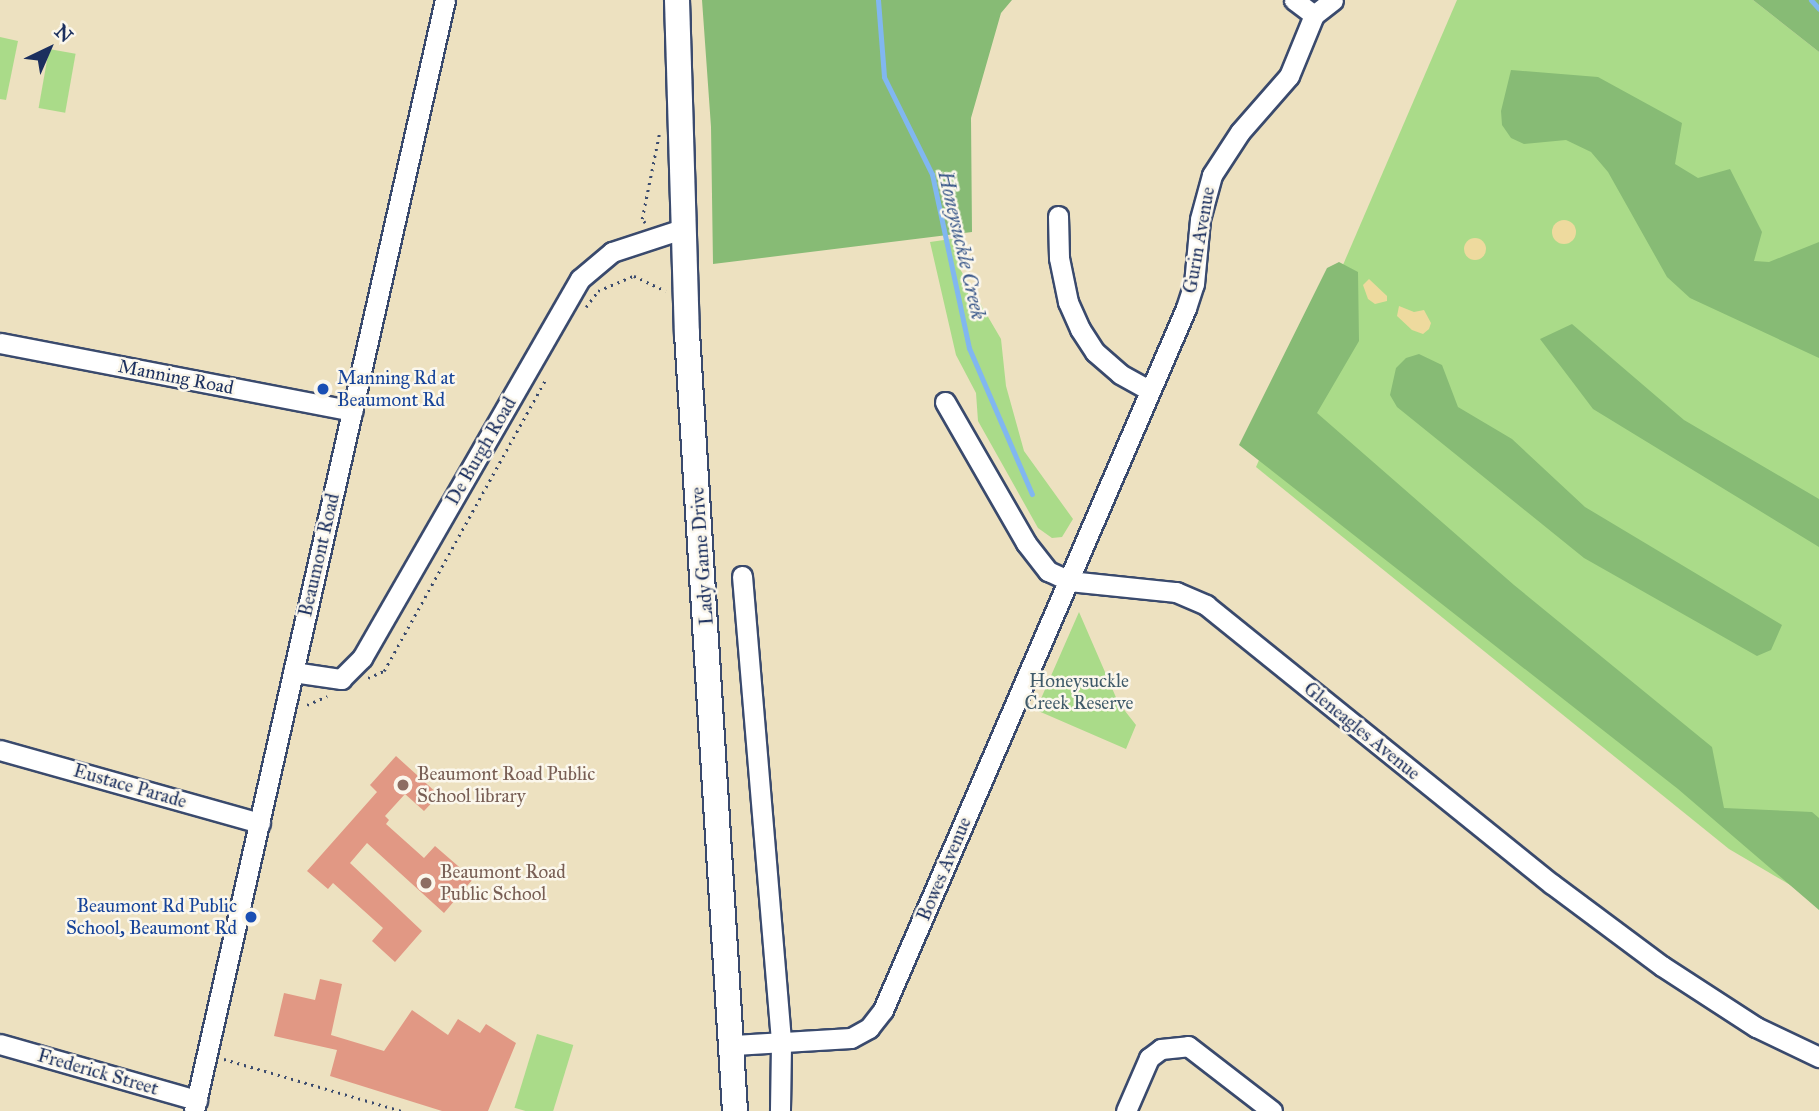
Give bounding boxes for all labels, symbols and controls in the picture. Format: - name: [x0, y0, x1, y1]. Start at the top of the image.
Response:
- north arrow: [14, 14, 84, 84]
- text: N: [50, 20, 78, 47]
- water label: Honeysuckle Creek: [933, 168, 991, 322]
- street label: Gurin Avenue: [1178, 185, 1220, 295]
- street label: Manning Road: [116, 355, 236, 399]
- place label: Manning Rd at Beaumont Rd: [337, 367, 455, 411]
- marker: Manning Rd at Beaumont Rd: [315, 381, 331, 397]
- street label: De Burgh Road: [441, 393, 521, 509]
- street label: Lady Game Drive: [686, 486, 718, 626]
- street label: Beaumont Road: [294, 491, 344, 619]
- park label: Honeysuckle Creek Reserve: [1025, 670, 1133, 714]
- street label: Gleneagles Avenue: [1299, 677, 1425, 785]
- street label: Eustace Parade: [71, 759, 189, 813]
- place label: Beaumont Road Public School library: [417, 763, 595, 807]
- marker: Beaumont Road Public School library: [395, 777, 411, 793]
- street label: Bowes Avenue: [912, 814, 976, 924]
- place label: Beaumont Road Public School: [440, 861, 566, 905]
- marker: Beaumont Road Public School: [418, 875, 434, 891]
- place label: Beaumont Rd Public School, Beaumont Rd: [66, 895, 237, 939]
- marker: Beaumont Rd Public School, Beaumont Rd: [243, 909, 259, 925]
- street label: Frederick Street: [35, 1044, 161, 1100]

